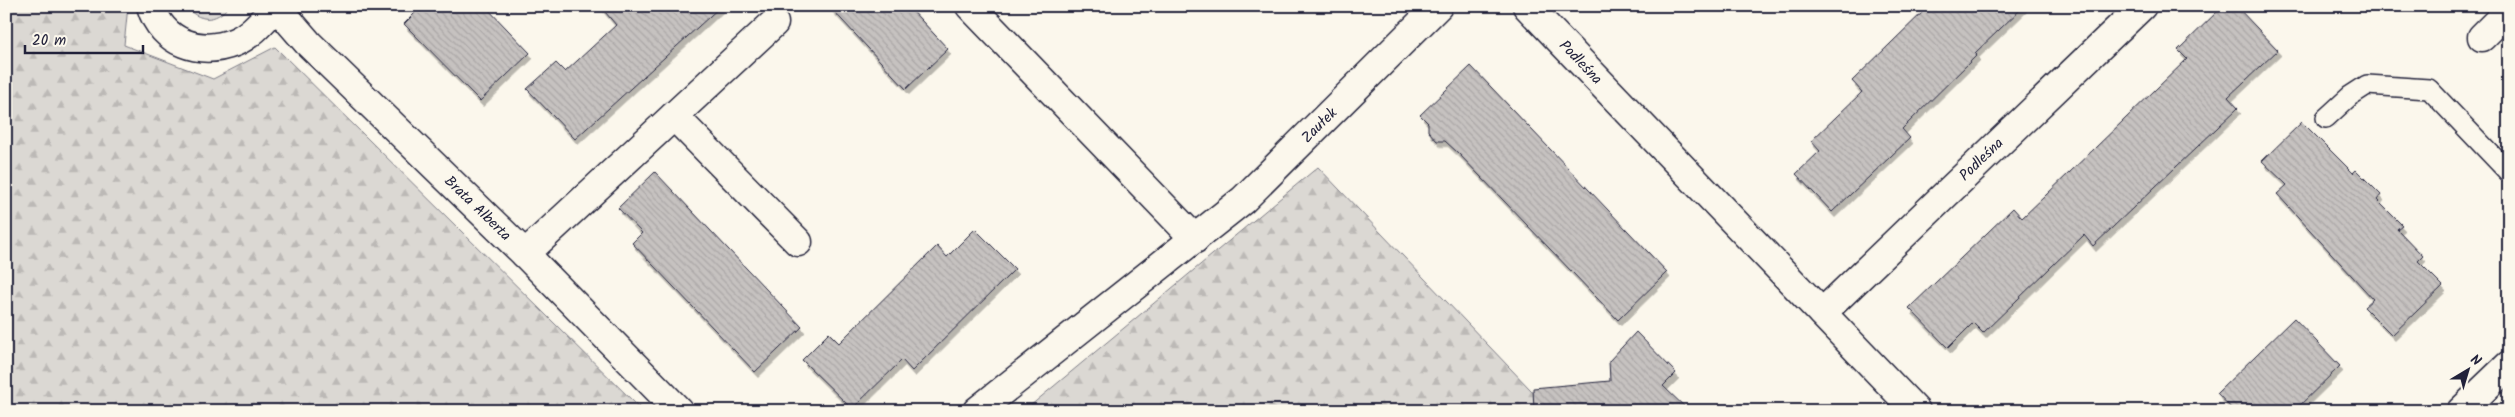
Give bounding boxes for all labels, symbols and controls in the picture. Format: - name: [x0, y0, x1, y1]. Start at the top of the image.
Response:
- scale bar: [25, 22, 142, 54]
- text: 20 m: [32, 29, 66, 53]
- street label: Podleśna: [1553, 35, 1608, 91]
- street label: Zaułek: [1296, 101, 1344, 149]
- street label: Podleśna: [1954, 132, 2010, 187]
- street label: Brata Alberta: [438, 170, 516, 247]
- north arrow: [2442, 344, 2492, 394]
- text: N: [2465, 349, 2486, 372]

